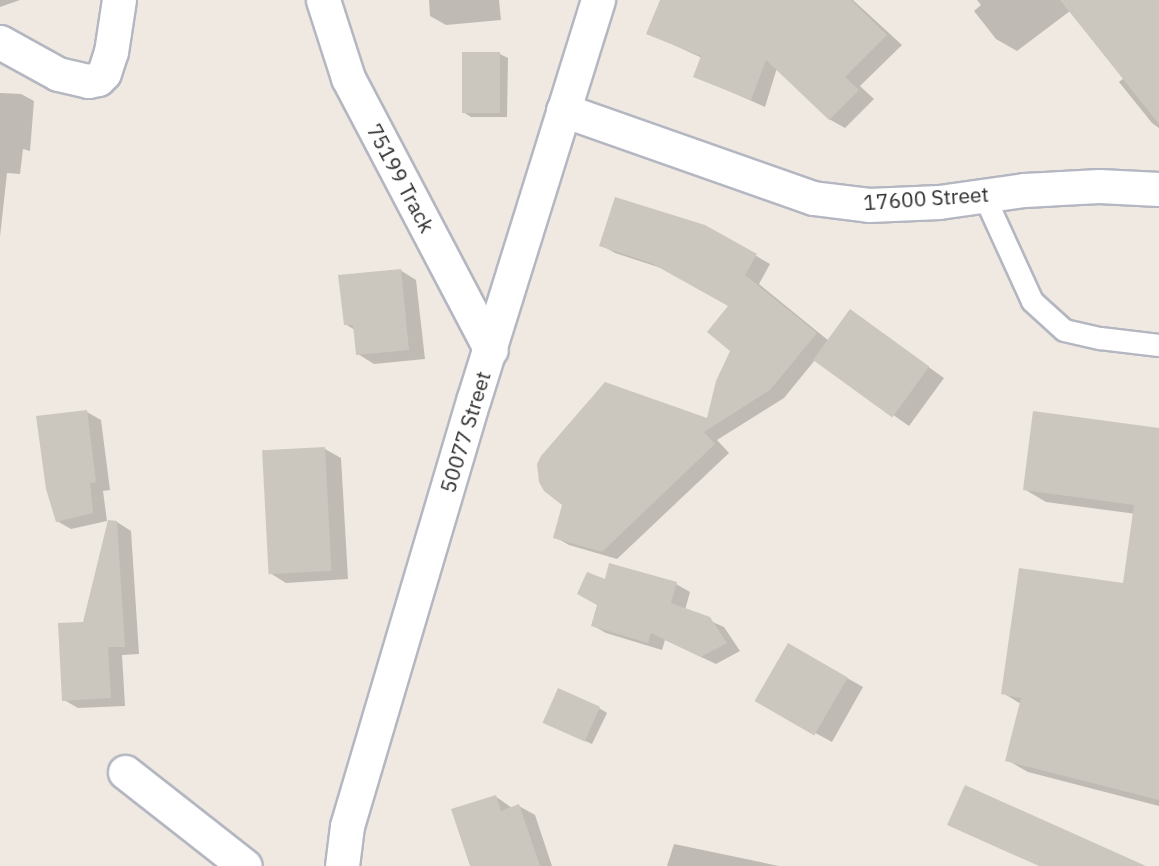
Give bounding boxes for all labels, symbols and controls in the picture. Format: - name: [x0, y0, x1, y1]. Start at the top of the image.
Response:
- street label: 75199 Track: [362, 119, 440, 237]
- street label: 17600 Street: [862, 181, 990, 215]
- street label: 50077 Street: [435, 368, 495, 496]

